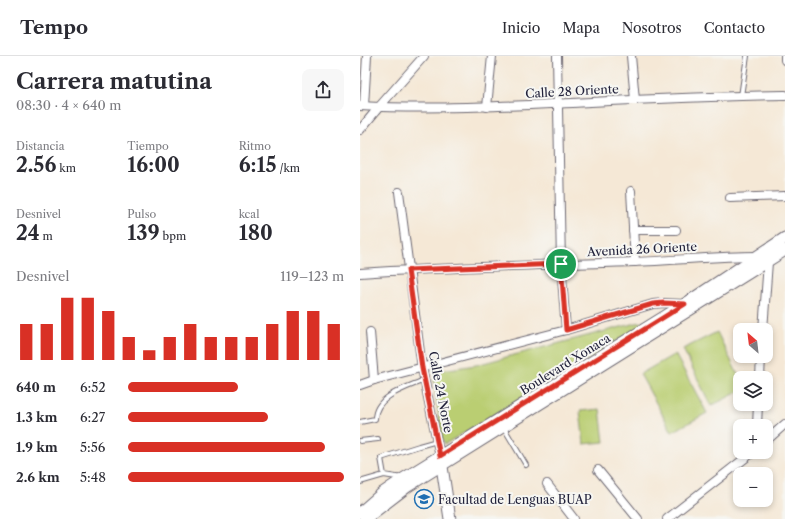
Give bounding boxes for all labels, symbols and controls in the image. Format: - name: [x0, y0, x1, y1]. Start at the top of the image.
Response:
- text: Tempo: [20, 16, 88, 39]
- text: Inicio: [502, 19, 540, 37]
- text: Mapa: [562, 19, 600, 37]
- text: Nosotros: [622, 19, 682, 37]
- text: Contacto: [704, 19, 765, 37]
- text: Carrera matutina: [16, 68, 212, 95]
- button: share: [302, 69, 344, 111]
- street label: Calle 28 Oriente: [525, 81, 619, 101]
- text: 08:30 · 4 × 640 m: [16, 97, 121, 113]
- text: Distancia: [16, 139, 65, 153]
- text: Tiempo: [127, 139, 169, 153]
- text: Ritmo: [239, 139, 271, 153]
- text: 2.56: [16, 153, 56, 177]
- text: 16:00: [127, 153, 180, 177]
- text: 6:15: [239, 153, 277, 177]
- text: km: [56, 161, 76, 175]
- text: /km: [277, 161, 300, 175]
- text: Desnivel: [16, 207, 61, 221]
- text: Pulso: [127, 207, 156, 221]
- text: kcal: [239, 207, 259, 221]
- text: 24: [16, 221, 40, 245]
- text: 139: [127, 221, 160, 245]
- text: 180: [239, 221, 273, 245]
- text: m: [40, 229, 53, 243]
- text: bpm: [160, 229, 186, 243]
- street label: Avenida 26 Oriente: [586, 239, 698, 259]
- pin: [544, 247, 578, 281]
- icon: arrive: [550, 253, 572, 275]
- text: Desnivel: [16, 268, 69, 284]
- text: 119–123 m: [280, 268, 344, 284]
- north arrow: [733, 323, 773, 363]
- map controls: [733, 323, 773, 507]
- street label: Boulevard Xonaca: [517, 330, 614, 398]
- street label: Calle 24 Norte: [426, 350, 456, 434]
- button: layers: [733, 371, 773, 411]
- text: 640 m: [16, 379, 56, 395]
- text: 6:52: [80, 379, 106, 395]
- text: 1.3 km: [16, 409, 58, 425]
- text: 6:27: [80, 409, 105, 425]
- button: +: [733, 419, 773, 459]
- text: 1.9 km: [16, 439, 58, 455]
- text: 5:56: [80, 439, 105, 455]
- button: −: [733, 467, 773, 507]
- text: 2.6 km: [16, 469, 60, 485]
- text: 5:48: [80, 469, 106, 485]
- school or university icon: Facultad de Lenguas BUAP: [413, 488, 435, 510]
- place label: Facultad de Lenguas BUAP: [438, 492, 592, 507]

